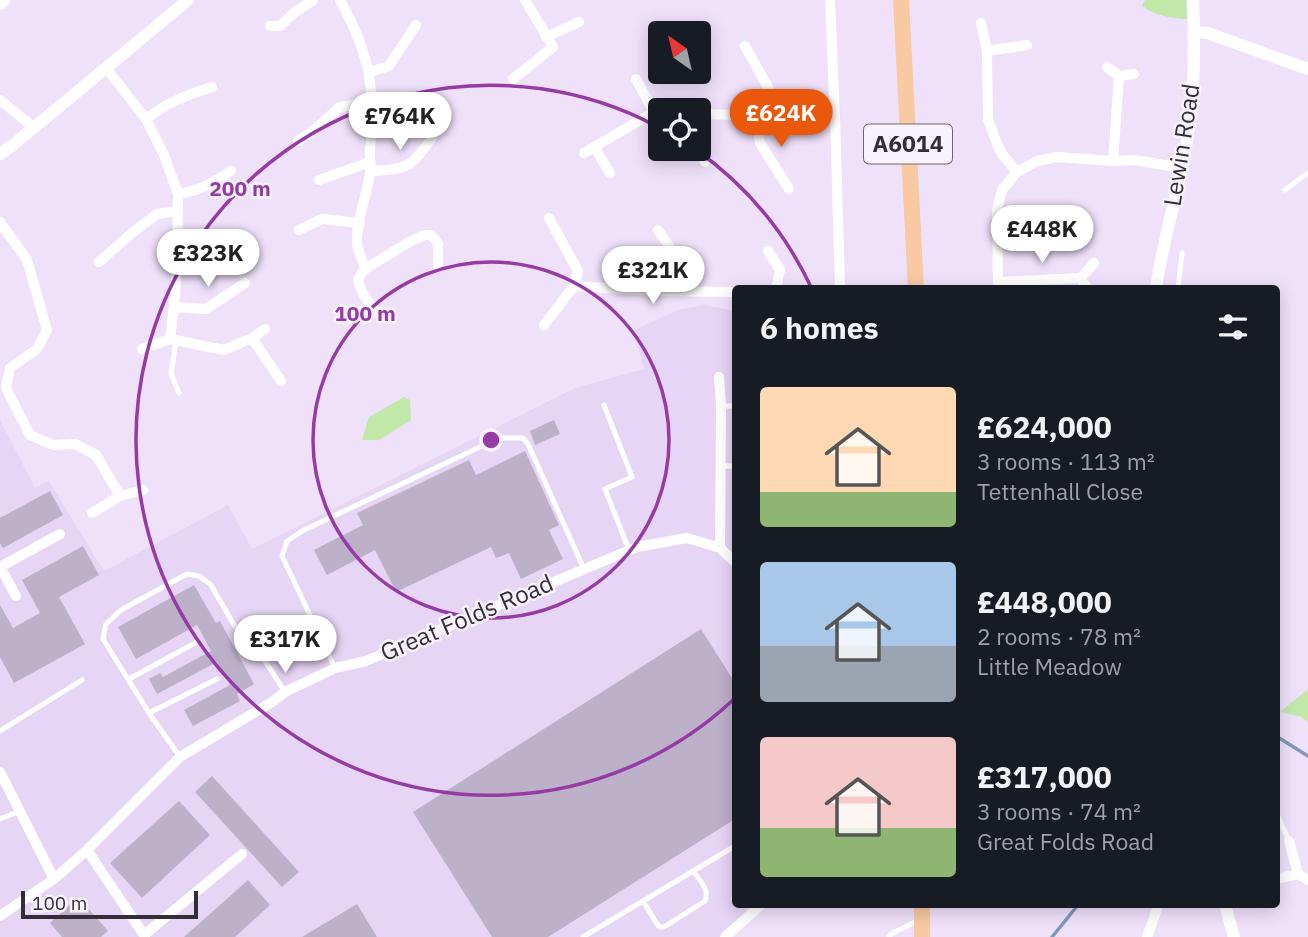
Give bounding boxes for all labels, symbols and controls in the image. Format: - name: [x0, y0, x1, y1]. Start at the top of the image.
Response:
- north arrow: [648, 21, 710, 84]
- map controls: [648, 21, 711, 161]
- street label: Lewin Road: [1156, 81, 1206, 208]
- pin: £624K: [732, 90, 830, 149]
- pin: £764K: [351, 92, 449, 152]
- text: £624K: [746, 97, 816, 127]
- button: locate: [648, 98, 711, 161]
- text: £764K: [365, 100, 435, 130]
- road number: A6014: [864, 125, 952, 164]
- text: 200 m: [209, 174, 271, 202]
- pin: £448K: [993, 205, 1091, 265]
- text: £448K: [1007, 213, 1077, 243]
- pin: £323K: [159, 230, 257, 289]
- text: £323K: [173, 237, 243, 267]
- pin: £321K: [604, 246, 702, 306]
- text: £321K: [618, 254, 688, 284]
- text: 100 m: [334, 299, 396, 327]
- text: 6 homes: [760, 308, 879, 347]
- icon: filters: [1214, 308, 1252, 346]
- text: £624,000: [977, 407, 1112, 446]
- icon: home: [816, 415, 900, 499]
- centre of rings: [479, 428, 503, 452]
- text: 3 rooms · 113 m²: [977, 446, 1155, 476]
- text: Tettenhall Close: [977, 476, 1143, 506]
- street label: Great Folds Road: [375, 566, 558, 668]
- text: £448,000: [977, 582, 1112, 621]
- icon: home: [816, 590, 900, 674]
- pin: £317K: [236, 616, 334, 675]
- text: 2 rooms · 78 m²: [977, 621, 1141, 651]
- text: £317K: [250, 623, 320, 653]
- text: Little Meadow: [977, 651, 1122, 681]
- text: £317,000: [977, 757, 1112, 796]
- icon: home: [816, 765, 900, 849]
- text: 3 rooms · 74 m²: [977, 796, 1141, 826]
- text: Great Folds Road: [977, 826, 1154, 856]
- scale bar: [21, 888, 198, 920]
- text: 100 m: [32, 891, 87, 915]

